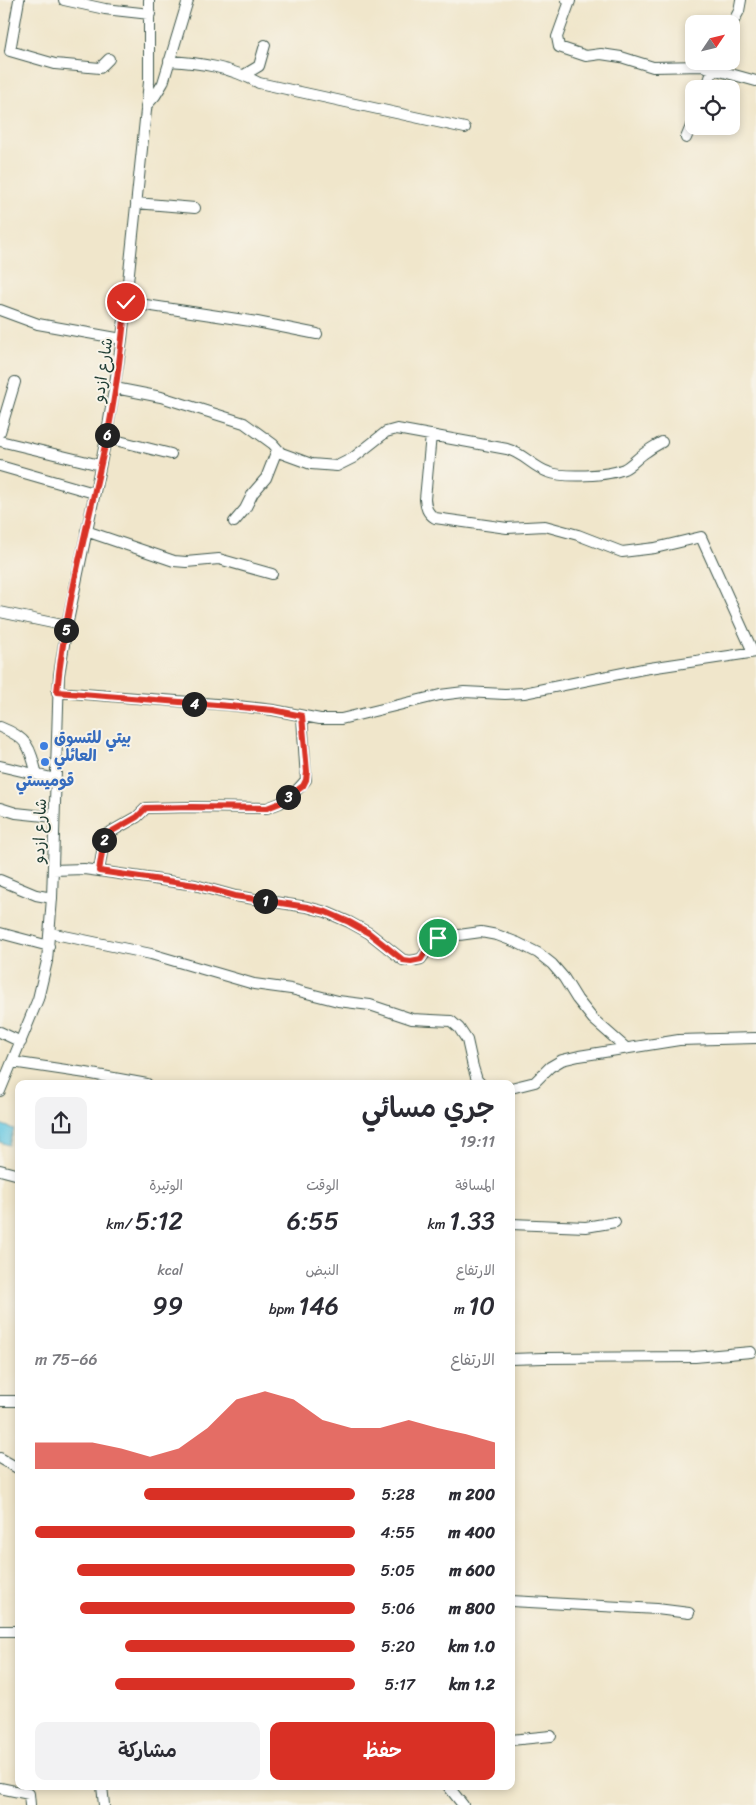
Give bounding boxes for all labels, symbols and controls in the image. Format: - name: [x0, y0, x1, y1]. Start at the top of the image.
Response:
- north arrow: [685, 15, 740, 70]
- map controls: [685, 15, 740, 135]
- button: locate: [685, 80, 740, 135]
- pin: [105, 281, 147, 323]
- icon: check: [112, 288, 140, 316]
- street label: شارع ازدو: [83, 336, 121, 405]
- pin: 6: [94, 422, 120, 448]
- text: 6: [104, 423, 111, 448]
- pin: 5: [54, 618, 78, 642]
- text: 5: [62, 618, 71, 643]
- pin: 4: [182, 692, 206, 716]
- text: 4: [190, 692, 199, 717]
- place label: بيتي للتسوق العائلي: [54, 723, 131, 770]
- marker: بيتي للتسوق العائلي: [38, 740, 50, 752]
- marker: قوميستي: [39, 756, 51, 768]
- place label: قوميستي: [16, 766, 74, 795]
- pin: 3: [276, 784, 300, 810]
- text: 3: [285, 785, 292, 810]
- street label: شارع ازدو: [24, 798, 55, 865]
- pin: 2: [92, 828, 116, 852]
- text: 2: [100, 828, 109, 853]
- pin: 1: [252, 888, 278, 914]
- text: 1: [262, 889, 269, 914]
- pin: [417, 917, 459, 959]
- icon: arrive: [424, 924, 452, 952]
- text: جري مسائي: [362, 1083, 495, 1132]
- button: share: [35, 1097, 87, 1149]
- text: 19:11: [460, 1127, 495, 1156]
- text: الوتيرة: [149, 1173, 183, 1198]
- text: الوقت: [306, 1173, 339, 1198]
- text: المسافة: [455, 1173, 495, 1198]
- text: 5:12: [135, 1198, 183, 1243]
- text: 6:55: [287, 1198, 339, 1243]
- text: 1.33: [449, 1198, 495, 1243]
- text: /km: [106, 1212, 135, 1237]
- text: km: [427, 1212, 449, 1237]
- text: kcal: [158, 1258, 183, 1283]
- text: النبض: [306, 1258, 339, 1283]
- text: الارتفاع: [456, 1258, 495, 1283]
- text: 99: [152, 1283, 183, 1328]
- text: 146: [298, 1283, 339, 1328]
- text: 10: [468, 1283, 495, 1328]
- text: bpm: [269, 1297, 298, 1322]
- text: m: [454, 1297, 468, 1322]
- text: 66–75 m: [35, 1345, 98, 1374]
- text: الارتفاع: [450, 1345, 495, 1374]
- text: 5:28: [382, 1480, 415, 1509]
- text: 200 m: [449, 1480, 495, 1509]
- text: 4:55: [381, 1518, 415, 1547]
- text: 400 m: [448, 1518, 495, 1547]
- text: 5:05: [381, 1556, 415, 1585]
- text: 600 m: [449, 1556, 495, 1585]
- text: 5:06: [381, 1594, 415, 1623]
- text: 800 m: [449, 1594, 495, 1623]
- text: 5:20: [381, 1632, 415, 1661]
- text: 1.0 km: [448, 1632, 495, 1661]
- text: 5:17: [384, 1670, 415, 1699]
- text: 1.2 km: [449, 1670, 495, 1699]
- button: مشاركة: [35, 1722, 260, 1780]
- button: حفظ: [270, 1722, 495, 1780]

